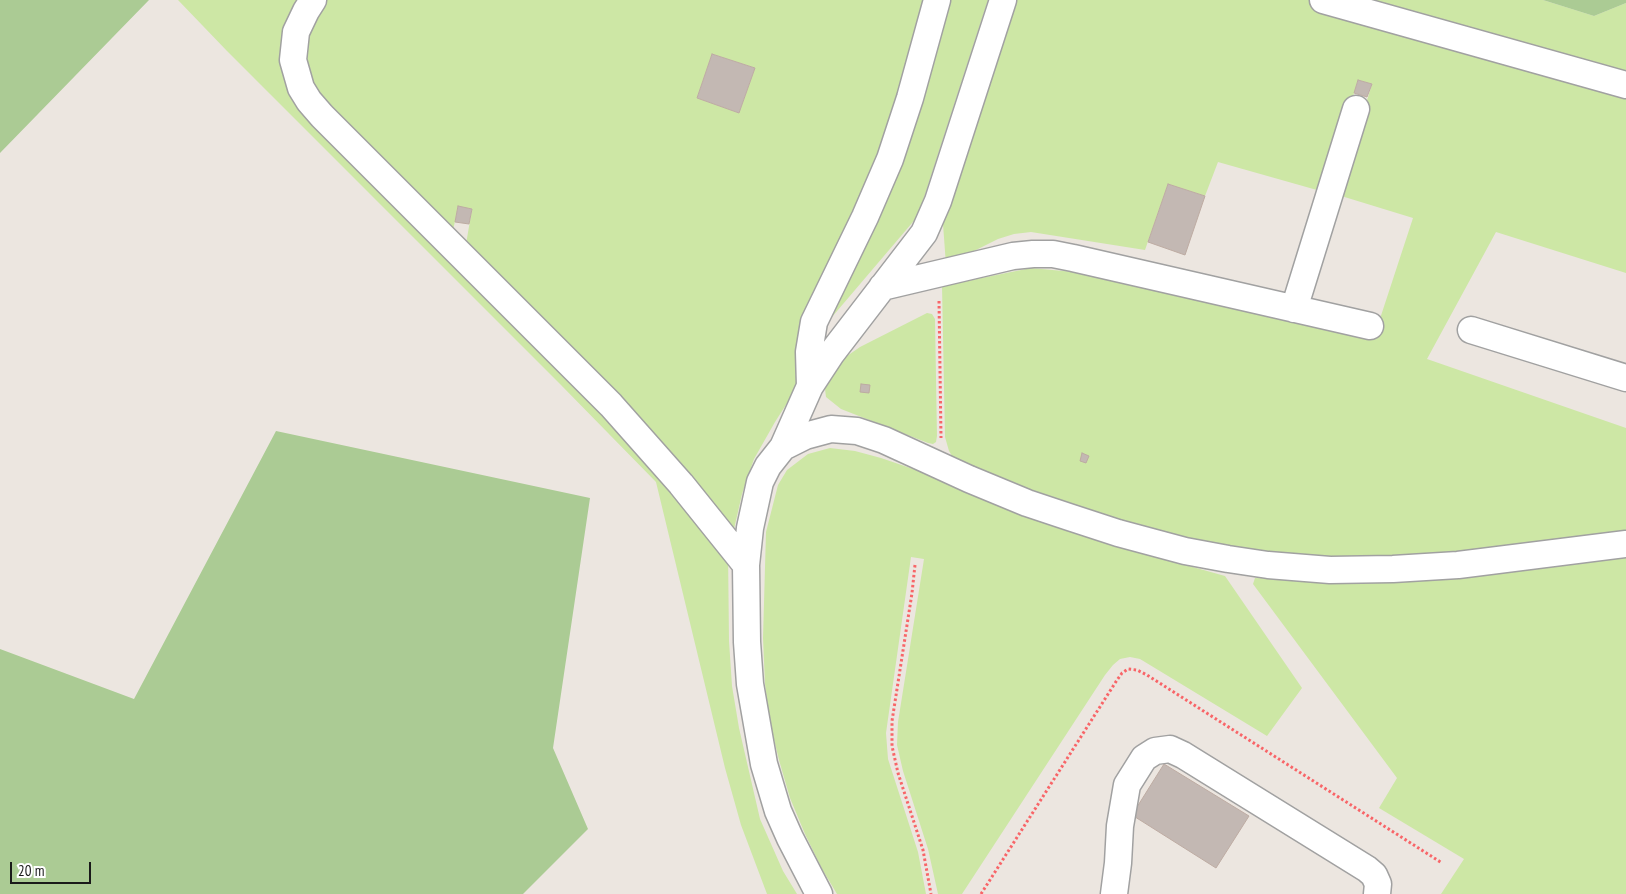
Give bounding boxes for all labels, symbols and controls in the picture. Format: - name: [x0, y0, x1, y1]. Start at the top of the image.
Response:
- scale bar: [12, 852, 94, 884]
- text: 20 m: [18, 861, 44, 880]

